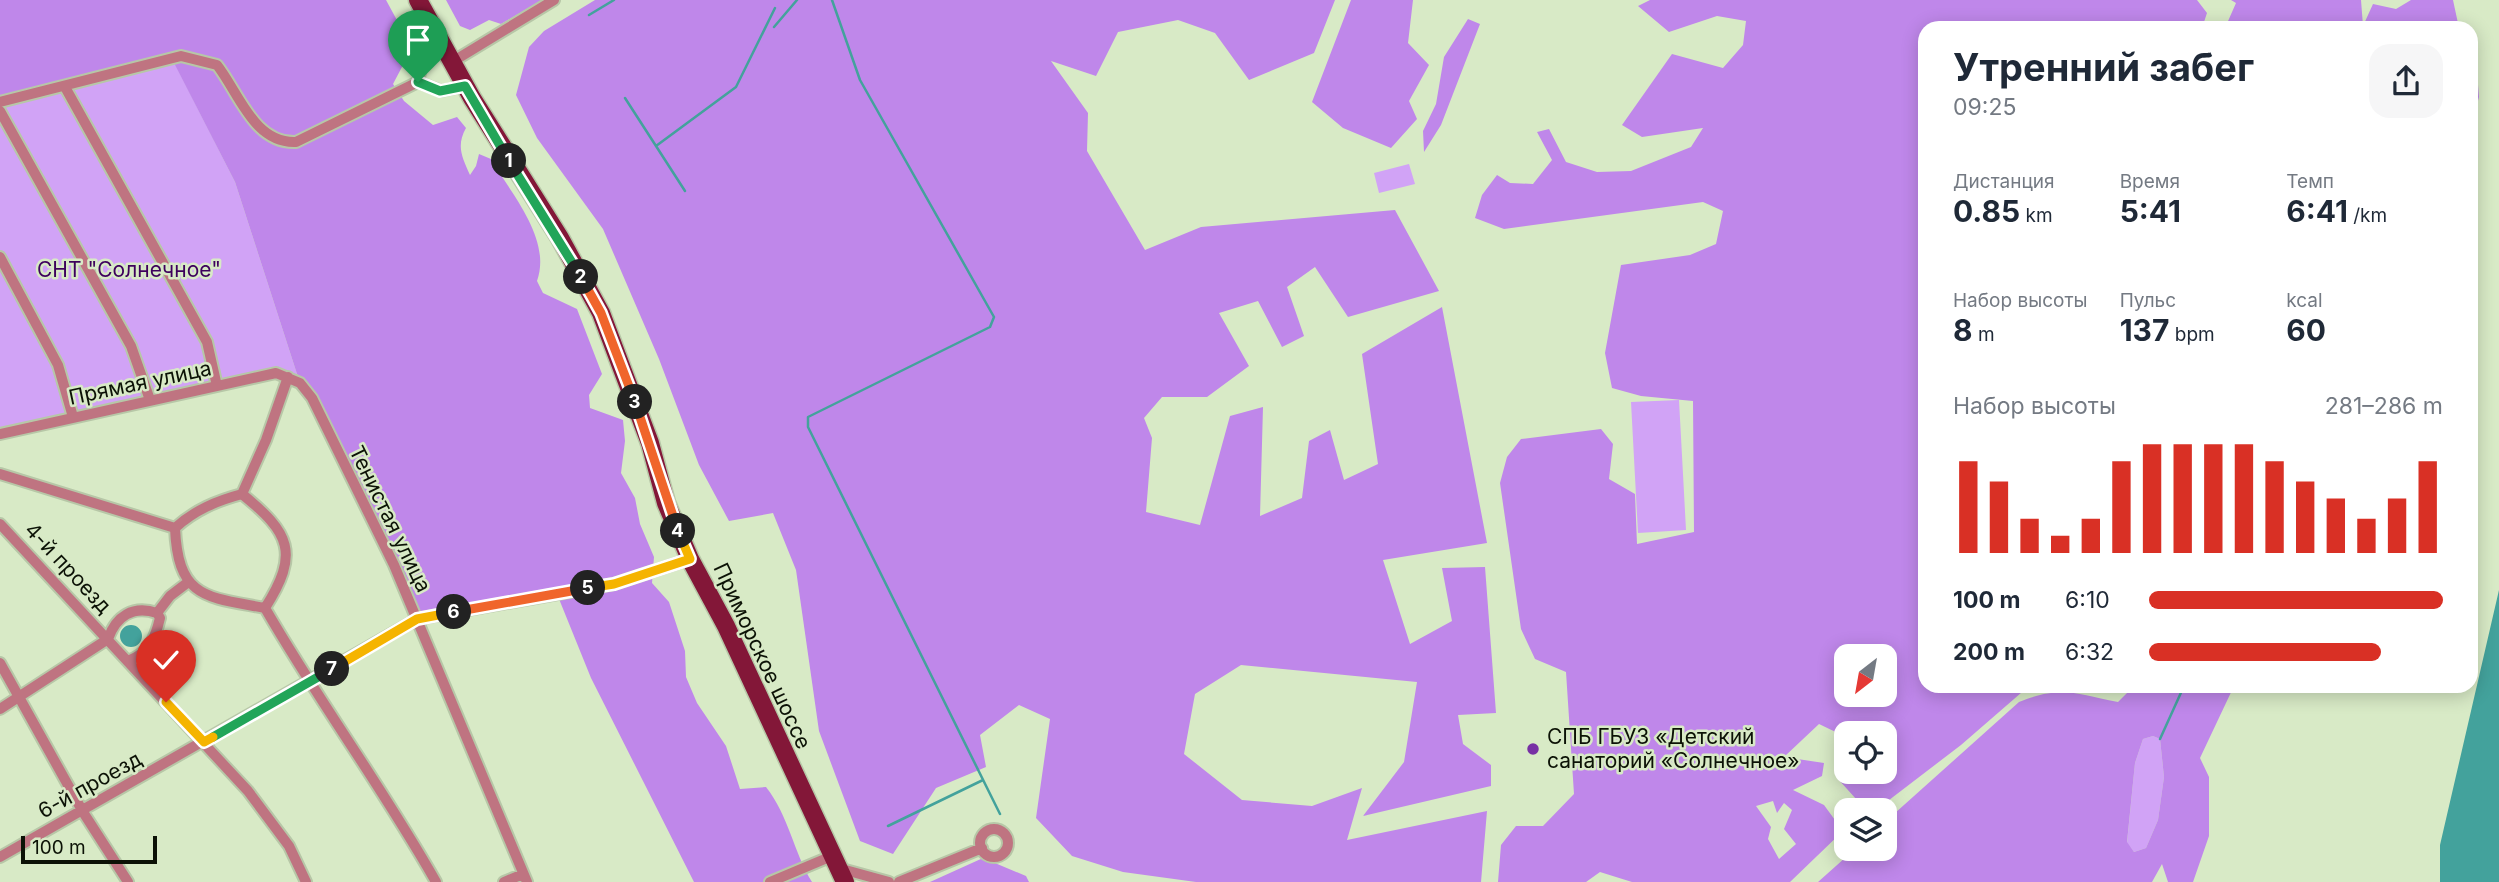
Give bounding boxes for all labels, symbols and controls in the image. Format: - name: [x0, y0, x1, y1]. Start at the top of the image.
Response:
- pin: [388, 10, 448, 82]
- icon: arrive: [399, 21, 437, 59]
- text: Утренний забег: [1953, 44, 2254, 90]
- button: share: [2369, 44, 2443, 118]
- text: 09:25: [1953, 93, 2016, 121]
- pin: 1: [491, 144, 526, 178]
- text: 1: [504, 149, 513, 172]
- text: Дистанция: [1953, 170, 2055, 193]
- text: Время: [2120, 170, 2180, 193]
- text: Темп: [2286, 170, 2334, 193]
- text: 0.85: [1953, 193, 2020, 229]
- text: 5:41: [2120, 193, 2181, 229]
- text: 6:41: [2286, 193, 2348, 229]
- text: km: [2020, 204, 2053, 227]
- text: /km: [2348, 204, 2387, 227]
- park label: СНТ "Солнечное": [37, 257, 221, 282]
- pin: 2: [564, 260, 598, 294]
- text: 2: [575, 265, 586, 288]
- text: Набор высоты: [1953, 289, 2088, 312]
- text: Пульс: [2120, 289, 2176, 312]
- text: kcal: [2286, 289, 2323, 312]
- text: 8: [1953, 312, 1973, 348]
- text: 137: [2120, 312, 2169, 348]
- text: 60: [2286, 312, 2326, 348]
- text: m: [1973, 323, 1995, 346]
- text: bpm: [2169, 323, 2215, 346]
- street label: Прямая улица: [66, 355, 214, 410]
- pin: 3: [618, 384, 652, 420]
- text: 3: [628, 390, 641, 413]
- text: Набор высоты: [1953, 392, 2116, 420]
- text: 281–286 m: [2325, 392, 2443, 420]
- street label: Тенистая улица: [344, 441, 437, 596]
- pin: 4: [660, 514, 696, 548]
- street label: 4-й проезд: [20, 517, 117, 618]
- text: 4: [671, 519, 684, 542]
- street label: Приморское шоссе: [708, 559, 817, 753]
- pin: 5: [570, 570, 606, 606]
- text: 5: [581, 576, 594, 599]
- text: 100 m: [1953, 586, 2020, 614]
- text: 6:10: [2065, 586, 2110, 614]
- pin: 6: [436, 594, 472, 630]
- text: 6: [447, 600, 460, 623]
- pin: [136, 630, 196, 702]
- text: 200 m: [1953, 638, 2025, 666]
- text: 6:32: [2065, 638, 2114, 666]
- icon: check: [147, 641, 185, 679]
- north arrow: [1834, 644, 1897, 707]
- map controls: [1834, 644, 1897, 861]
- pin: 7: [314, 652, 350, 686]
- text: 7: [326, 657, 337, 680]
- button: locate: [1834, 721, 1897, 784]
- place label: СПБ ГБУЗ «Детский санаторий «Солнечное»: [1547, 724, 1800, 773]
- marker: СПБ ГБУЗ «Детский санаторий «Солнечное»: [1525, 741, 1541, 757]
- street label: 6-й проезд: [34, 746, 146, 823]
- button: layers: [1834, 798, 1897, 861]
- scale bar: [21, 833, 158, 865]
- text: 100 m: [32, 836, 86, 859]

